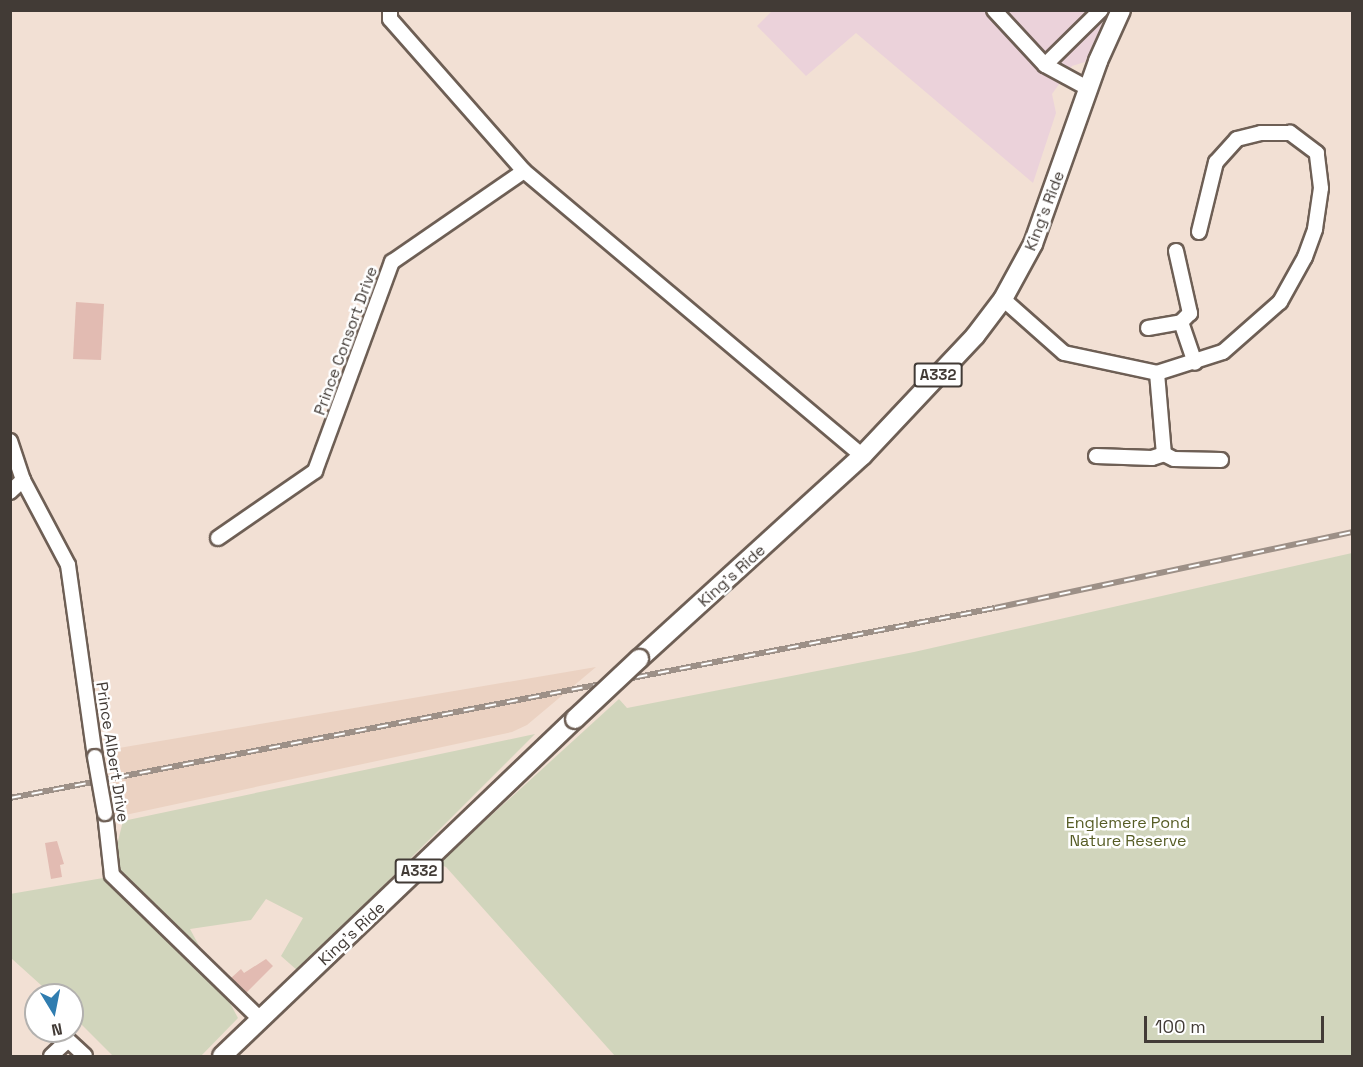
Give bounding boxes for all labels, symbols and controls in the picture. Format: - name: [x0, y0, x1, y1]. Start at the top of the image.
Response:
- street label: King's Ride: [1021, 168, 1069, 254]
- street label: Prince Consort Drive: [310, 264, 382, 418]
- road number: A332: [912, 363, 964, 387]
- street label: King's Ride: [694, 541, 770, 611]
- street label: Prince Albert Drive: [91, 680, 133, 824]
- park label: Englemere Pond Nature Reserve: [1066, 813, 1190, 851]
- road number: A332: [394, 859, 444, 883]
- street label: King's Ride: [315, 898, 389, 970]
- north arrow: [24, 983, 84, 1043]
- scale bar: [1147, 1004, 1327, 1042]
- text: 100 m: [1155, 1015, 1206, 1038]
- text: N: [50, 1018, 64, 1041]

